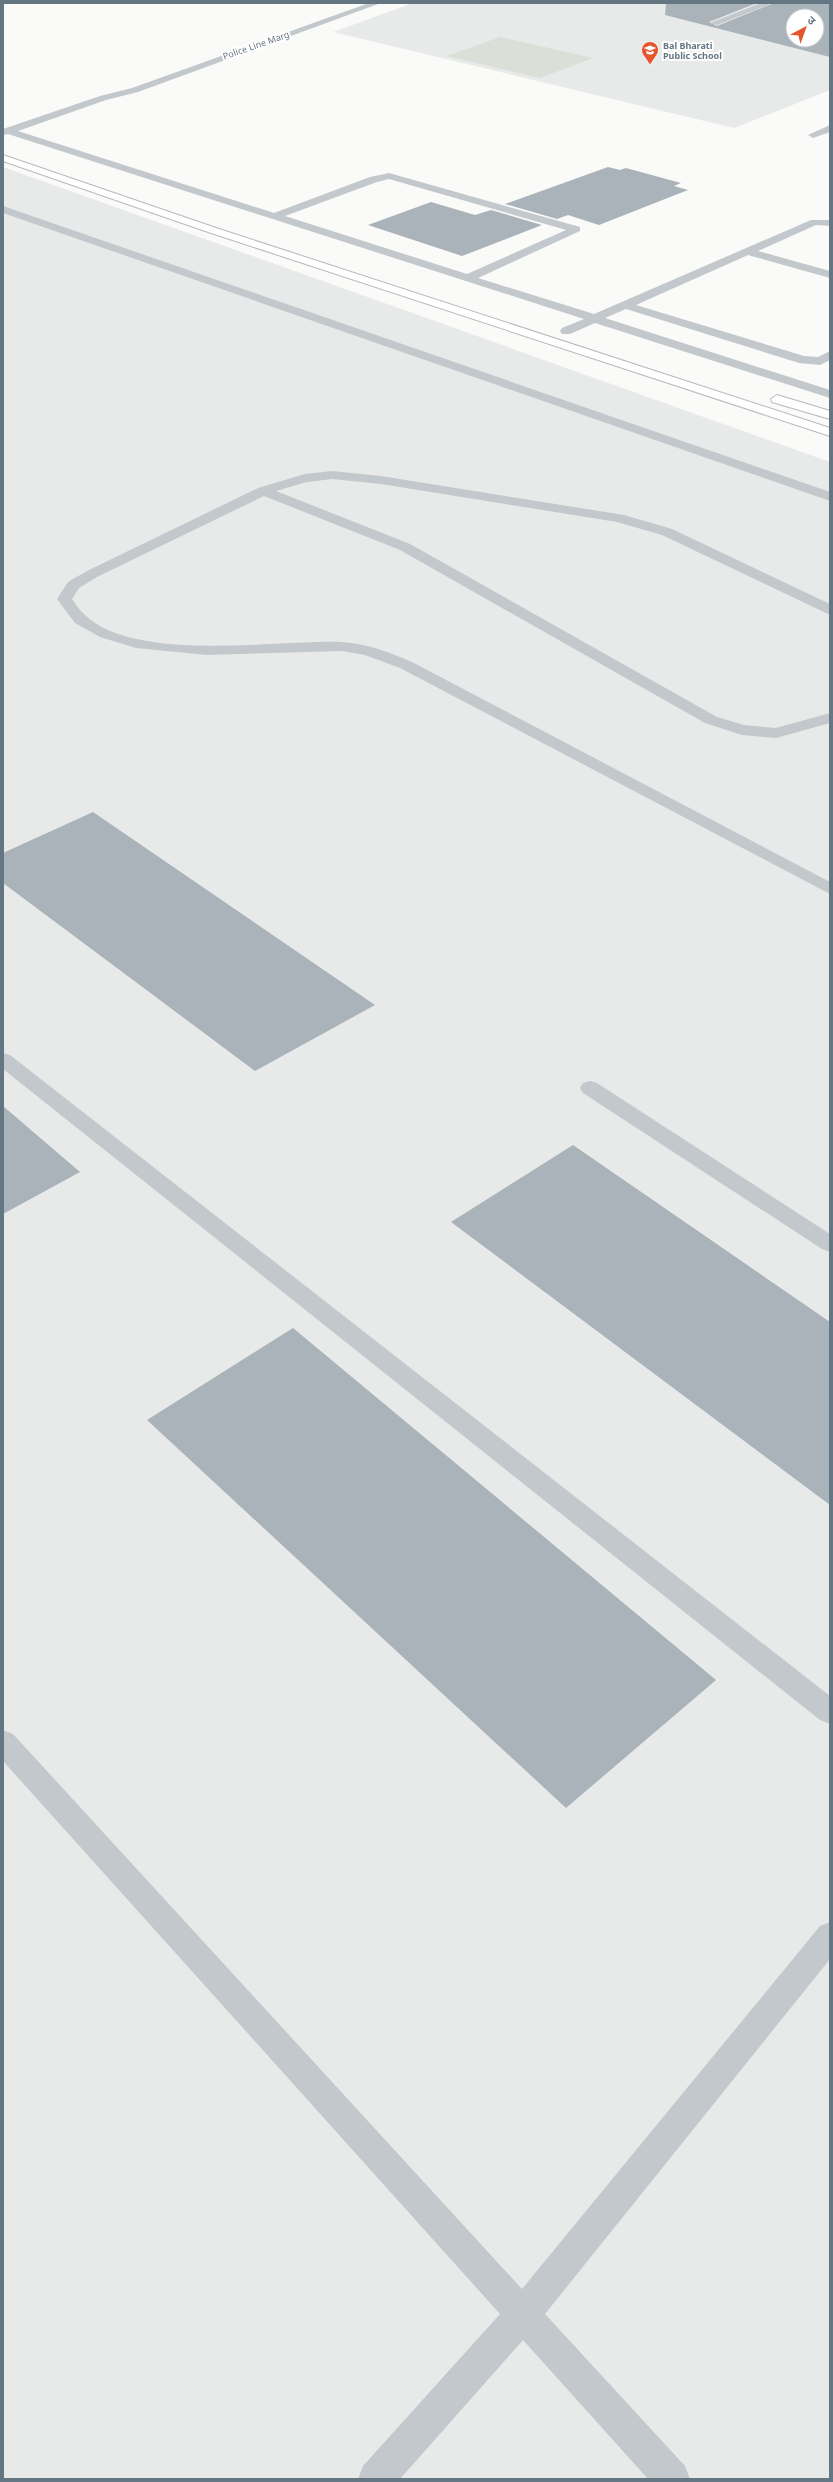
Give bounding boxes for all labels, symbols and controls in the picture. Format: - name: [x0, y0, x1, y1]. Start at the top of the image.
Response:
- north arrow: [785, 8, 825, 48]
- text: उ: [805, 12, 820, 28]
- street label: Police Line Marg: [221, 28, 291, 62]
- place label: Bal Bharati Public School: [663, 39, 722, 62]
- school or university icon: Bal Bharati Public School: [640, 40, 660, 65]

